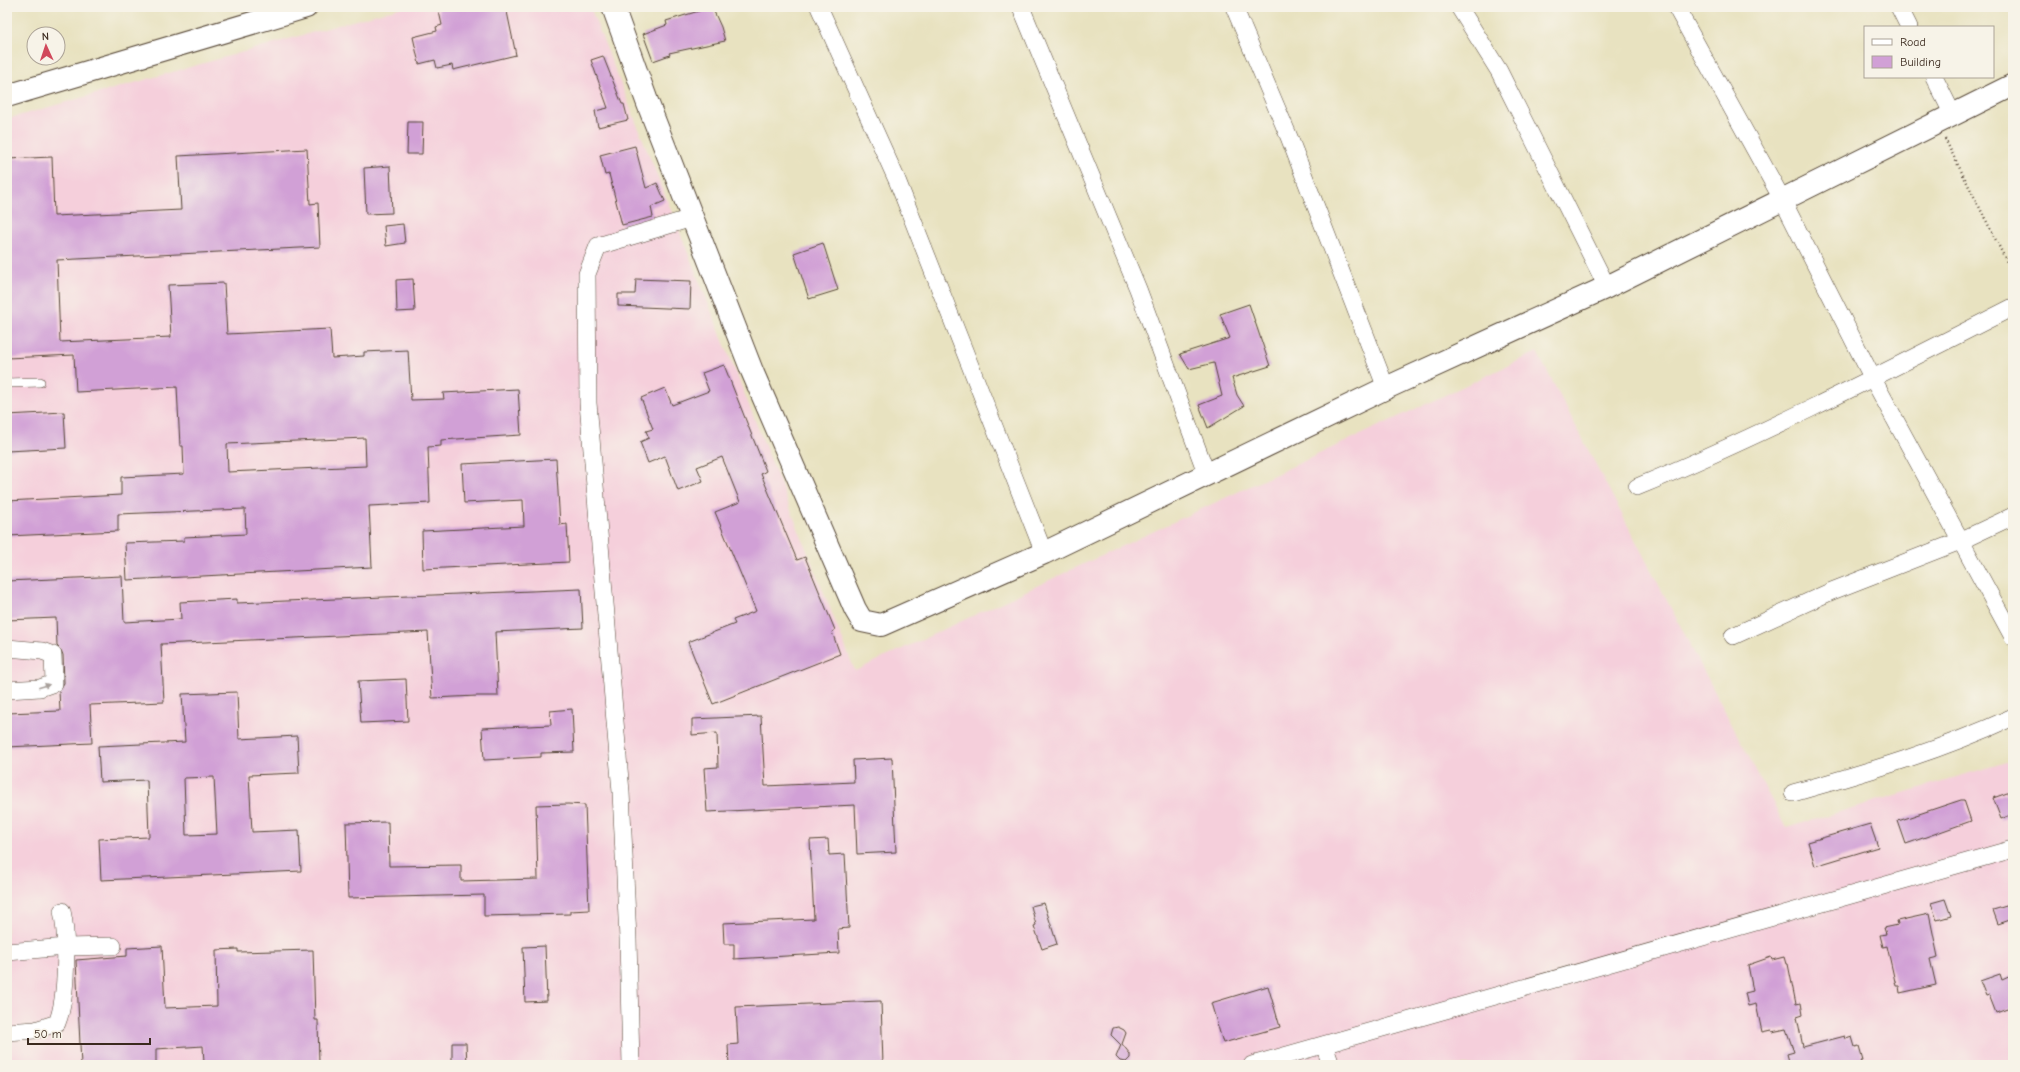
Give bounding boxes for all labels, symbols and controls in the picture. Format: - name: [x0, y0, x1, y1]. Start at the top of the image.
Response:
- north arrow: [26, 26, 66, 66]
- legend: [1864, 26, 1994, 78]
- text: N: [42, 30, 49, 43]
- text: Road: [1900, 35, 1926, 49]
- text: Building: [1900, 55, 1941, 69]
- one-way arrow: [39, 683, 51, 689]
- scale bar: [28, 1020, 150, 1046]
- text: 50 m: [34, 1027, 62, 1041]

